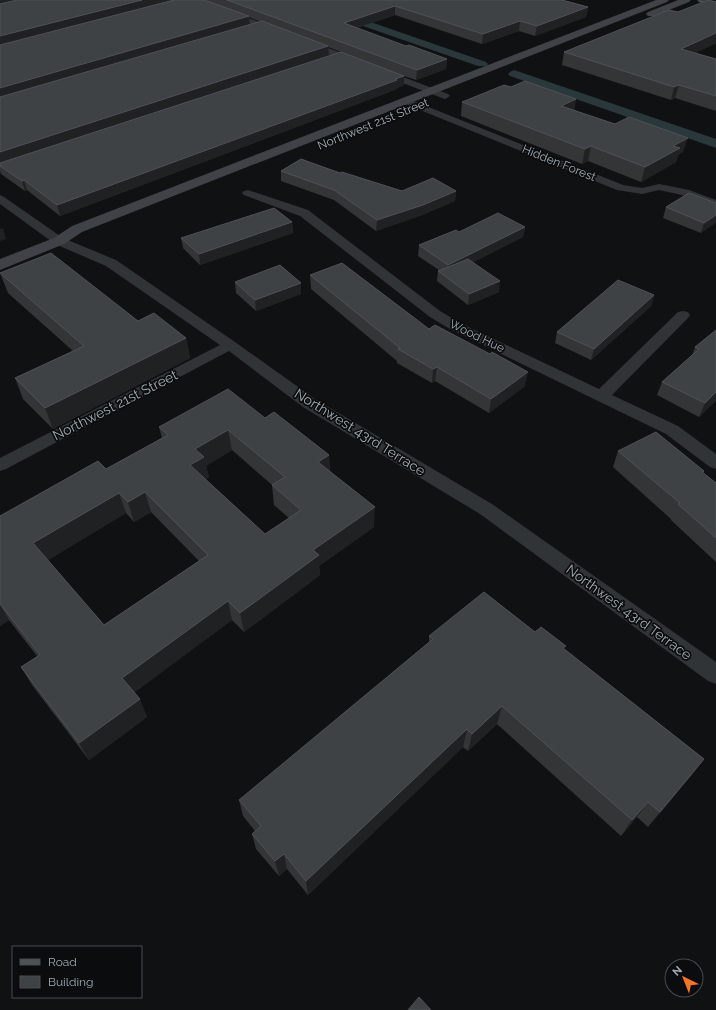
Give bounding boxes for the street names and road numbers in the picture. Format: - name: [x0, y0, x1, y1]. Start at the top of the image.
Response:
- street label: Northwest 21st Street: [315, 95, 431, 153]
- street label: Hidden Forest: [520, 142, 598, 184]
- street label: Wood Hue: [447, 317, 507, 355]
- street label: Northwest 21st Street: [50, 366, 180, 443]
- street label: Northwest 43rd Terrace: [292, 385, 428, 479]
- street label: Northwest 43rd Terrace: [563, 561, 695, 663]

